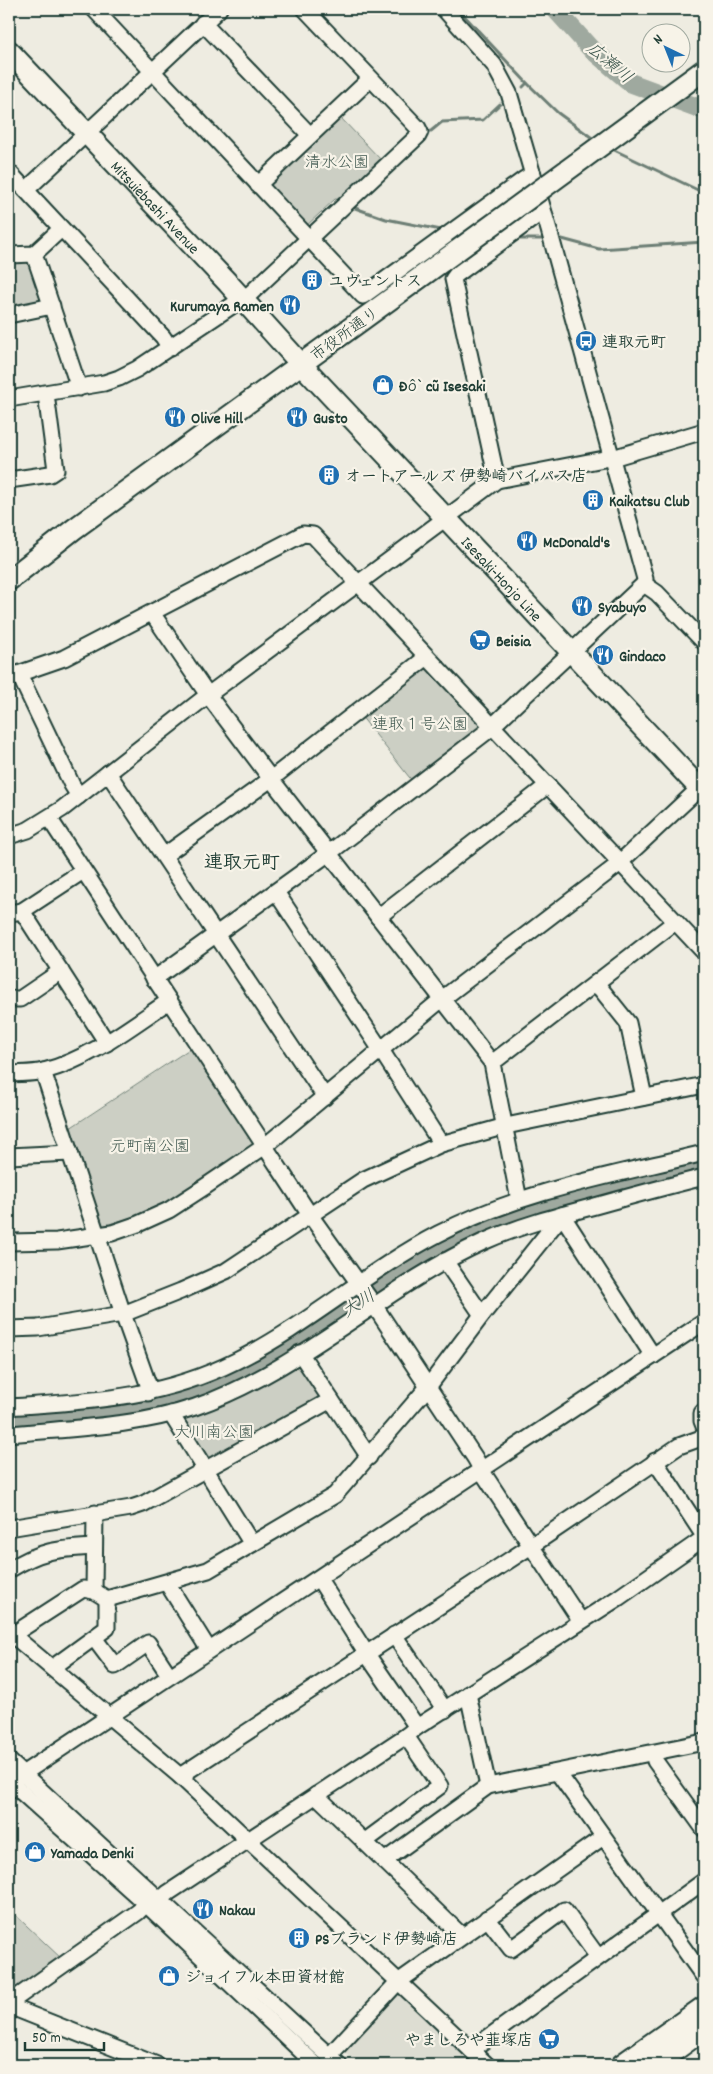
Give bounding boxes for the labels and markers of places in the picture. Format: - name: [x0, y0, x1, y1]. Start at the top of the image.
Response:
- building icon: ユヴェントス: [300, 268, 324, 292]
- place label: ユヴェントス: [328, 271, 422, 294]
- restaurant icon: Kurumaya Ramen: [278, 293, 302, 317]
- place label: Kurumaya Ramen: [170, 296, 274, 319]
- bus stop icon: 連取元町: [574, 329, 598, 353]
- place label: 連取元町: [602, 332, 666, 355]
- shop icon: Đồ cũ Isesaki: [371, 373, 395, 397]
- place label: Đồ cũ Isesaki: [398, 376, 485, 399]
- restaurant icon: Olive Hill: [163, 405, 187, 429]
- restaurant icon: Gusto: [285, 405, 309, 429]
- place label: Olive Hill: [191, 408, 243, 431]
- place label: Gusto: [313, 408, 348, 431]
- building icon: オートアールズ 伊勢崎バイパス店: [317, 463, 341, 487]
- place label: オートアールズ 伊勢崎バイパス店: [345, 466, 587, 489]
- building icon: Kaikatsu Club: [581, 488, 605, 512]
- place label: Kaikatsu Club: [609, 491, 690, 514]
- restaurant icon: McDonald's: [515, 529, 539, 553]
- place label: McDonald's: [543, 532, 611, 555]
- restaurant icon: Syabuyo: [570, 594, 594, 618]
- place label: Syabuyo: [598, 597, 646, 620]
- supermarket icon: Beisia: [468, 628, 492, 652]
- place label: Beisia: [496, 631, 532, 654]
- restaurant icon: Gindaco: [591, 643, 615, 667]
- place label: Gindaco: [619, 646, 666, 669]
- shop icon: Yamada Denki: [23, 1840, 47, 1864]
- place label: Yamada Denki: [50, 1843, 134, 1866]
- restaurant icon: Nakau: [191, 1897, 215, 1921]
- place label: Nakau: [219, 1900, 255, 1923]
- building icon: PSブランド伊勢崎店: [287, 1926, 311, 1950]
- place label: PSブランド伊勢崎店: [315, 1929, 458, 1952]
- shop icon: ジョイフル本田資材館: [157, 1964, 181, 1988]
- place label: ジョイフル本田資材館: [185, 1967, 345, 1990]
- supermarket icon: やましろや韮塚店: [537, 2027, 561, 2051]
- place label: やましろや韮塚店: [405, 2030, 533, 2053]

